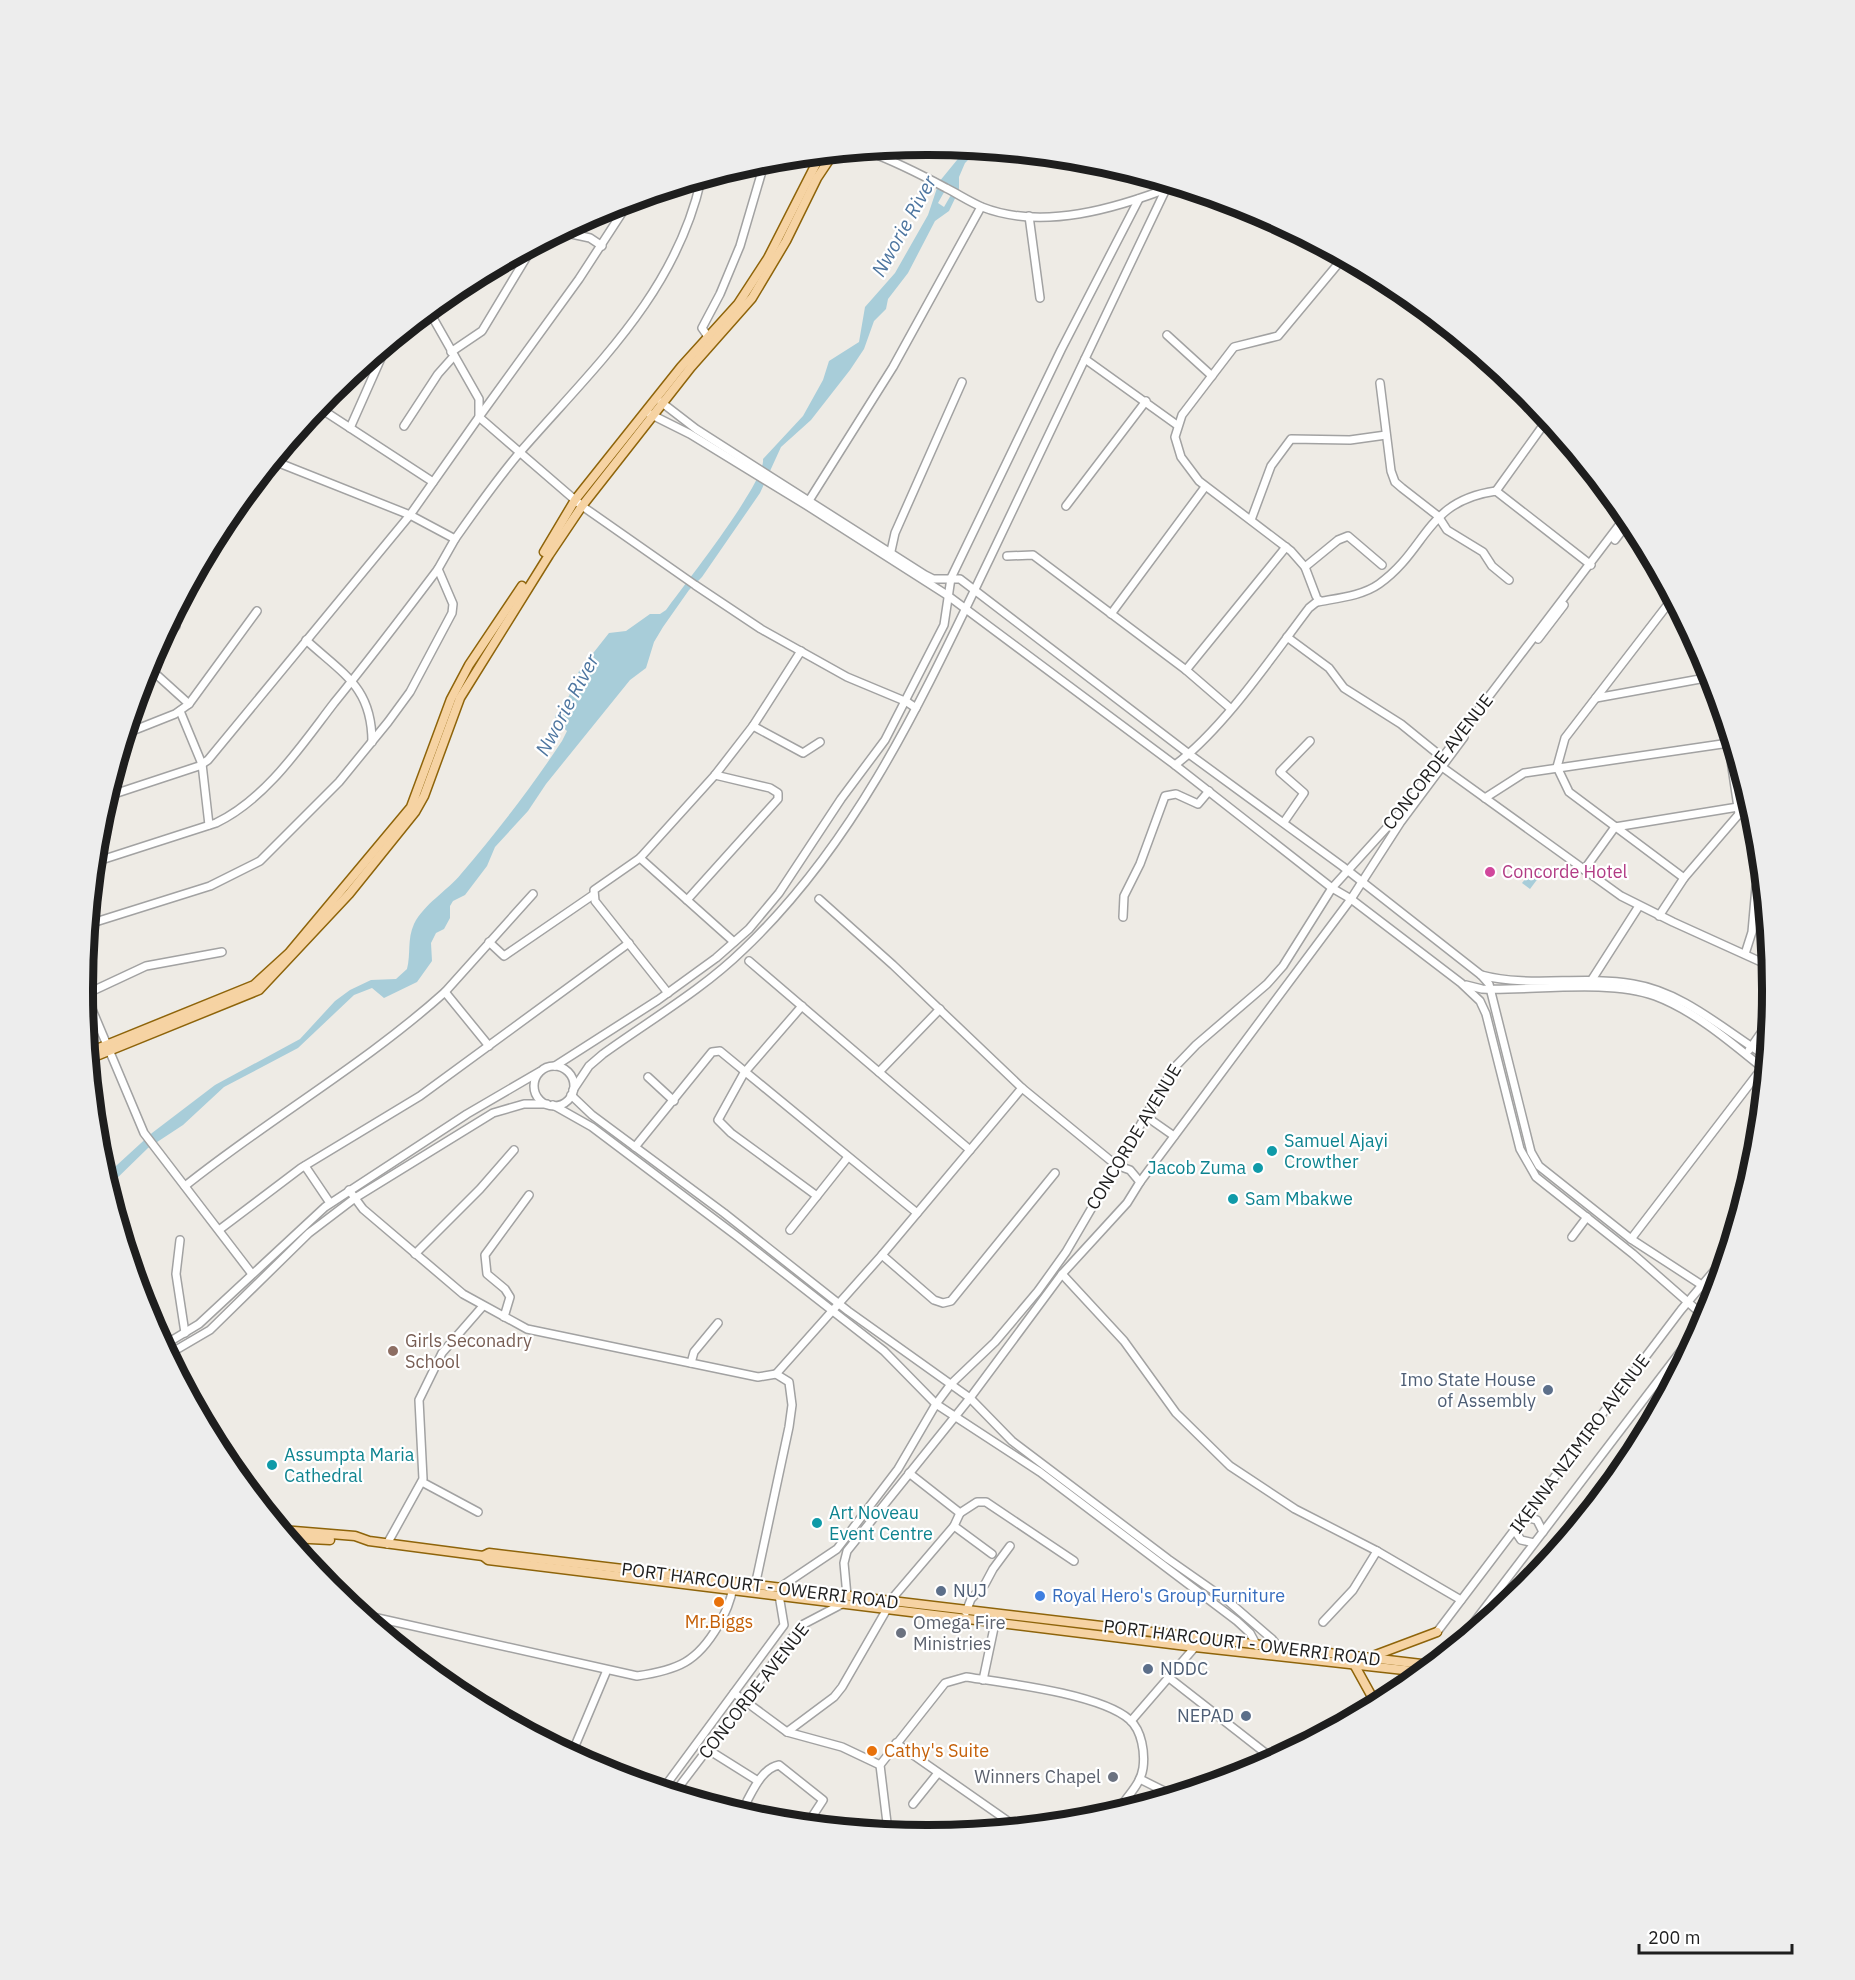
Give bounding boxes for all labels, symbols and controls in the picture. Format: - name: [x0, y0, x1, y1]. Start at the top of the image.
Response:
- water label: Nworie River: [865, 170, 943, 281]
- water label: Nworie River: [528, 649, 605, 760]
- street label: CONCORDE AVENUE: [1377, 689, 1498, 834]
- place label: Concorde Hotel: [1502, 860, 1628, 883]
- marker: Concorde Hotel: [1483, 865, 1497, 879]
- street label: CONCORDE AVENUE: [1081, 1060, 1186, 1214]
- place label: Samuel Ajayi Crowther: [1284, 1129, 1388, 1173]
- marker: Samuel Ajayi Crowther: [1265, 1144, 1279, 1158]
- place label: Jacob Zuma: [1148, 1156, 1246, 1179]
- marker: Jacob Zuma: [1251, 1161, 1265, 1175]
- place label: Sam Mbakwe: [1245, 1187, 1353, 1210]
- marker: Sam Mbakwe: [1226, 1192, 1240, 1206]
- place label: Girls Seconadry School: [405, 1329, 532, 1373]
- marker: Girls Seconadry School: [386, 1344, 400, 1358]
- street label: IKENNA NZIMIRO AVENUE: [1505, 1350, 1655, 1538]
- place label: Imo State House of Assembly: [1400, 1368, 1536, 1412]
- marker: Imo State House of Assembly: [1541, 1383, 1555, 1397]
- place label: Assumpta Maria Cathedral: [284, 1443, 415, 1487]
- marker: Assumpta Maria Cathedral: [265, 1458, 279, 1472]
- place label: Art Noveau Event Centre: [829, 1501, 933, 1545]
- marker: Art Noveau Event Centre: [810, 1516, 824, 1530]
- street label: PORT HARCOURT - OWERRI ROAD: [620, 1557, 900, 1614]
- place label: NUJ: [953, 1579, 987, 1602]
- marker: NUJ: [934, 1584, 948, 1598]
- place label: Royal Hero's Group Furniture: [1052, 1584, 1285, 1607]
- marker: Royal Hero's Group Furniture: [1033, 1589, 1047, 1603]
- marker: Mr.Biggs: [712, 1595, 726, 1609]
- place label: Mr.Biggs: [685, 1610, 753, 1633]
- place label: Omega Fire Ministries: [913, 1611, 1006, 1655]
- street label: PORT HARCOURT - OWERRI ROAD: [1102, 1614, 1382, 1671]
- street label: CONCORDE AVENUE: [693, 1618, 814, 1763]
- marker: Omega Fire Ministries: [894, 1626, 908, 1640]
- place label: NDDC: [1160, 1657, 1208, 1680]
- marker: NDDC: [1141, 1662, 1155, 1676]
- place label: NEPAD: [1177, 1704, 1234, 1727]
- marker: NEPAD: [1239, 1709, 1253, 1723]
- place label: Cathy's Suite: [884, 1739, 989, 1762]
- marker: Cathy's Suite: [865, 1744, 879, 1758]
- place label: Winners Chapel: [974, 1765, 1101, 1788]
- marker: Winners Chapel: [1106, 1770, 1120, 1784]
- scale bar: [1639, 1917, 1792, 1955]
- text: 200 m: [1648, 1926, 1700, 1949]

